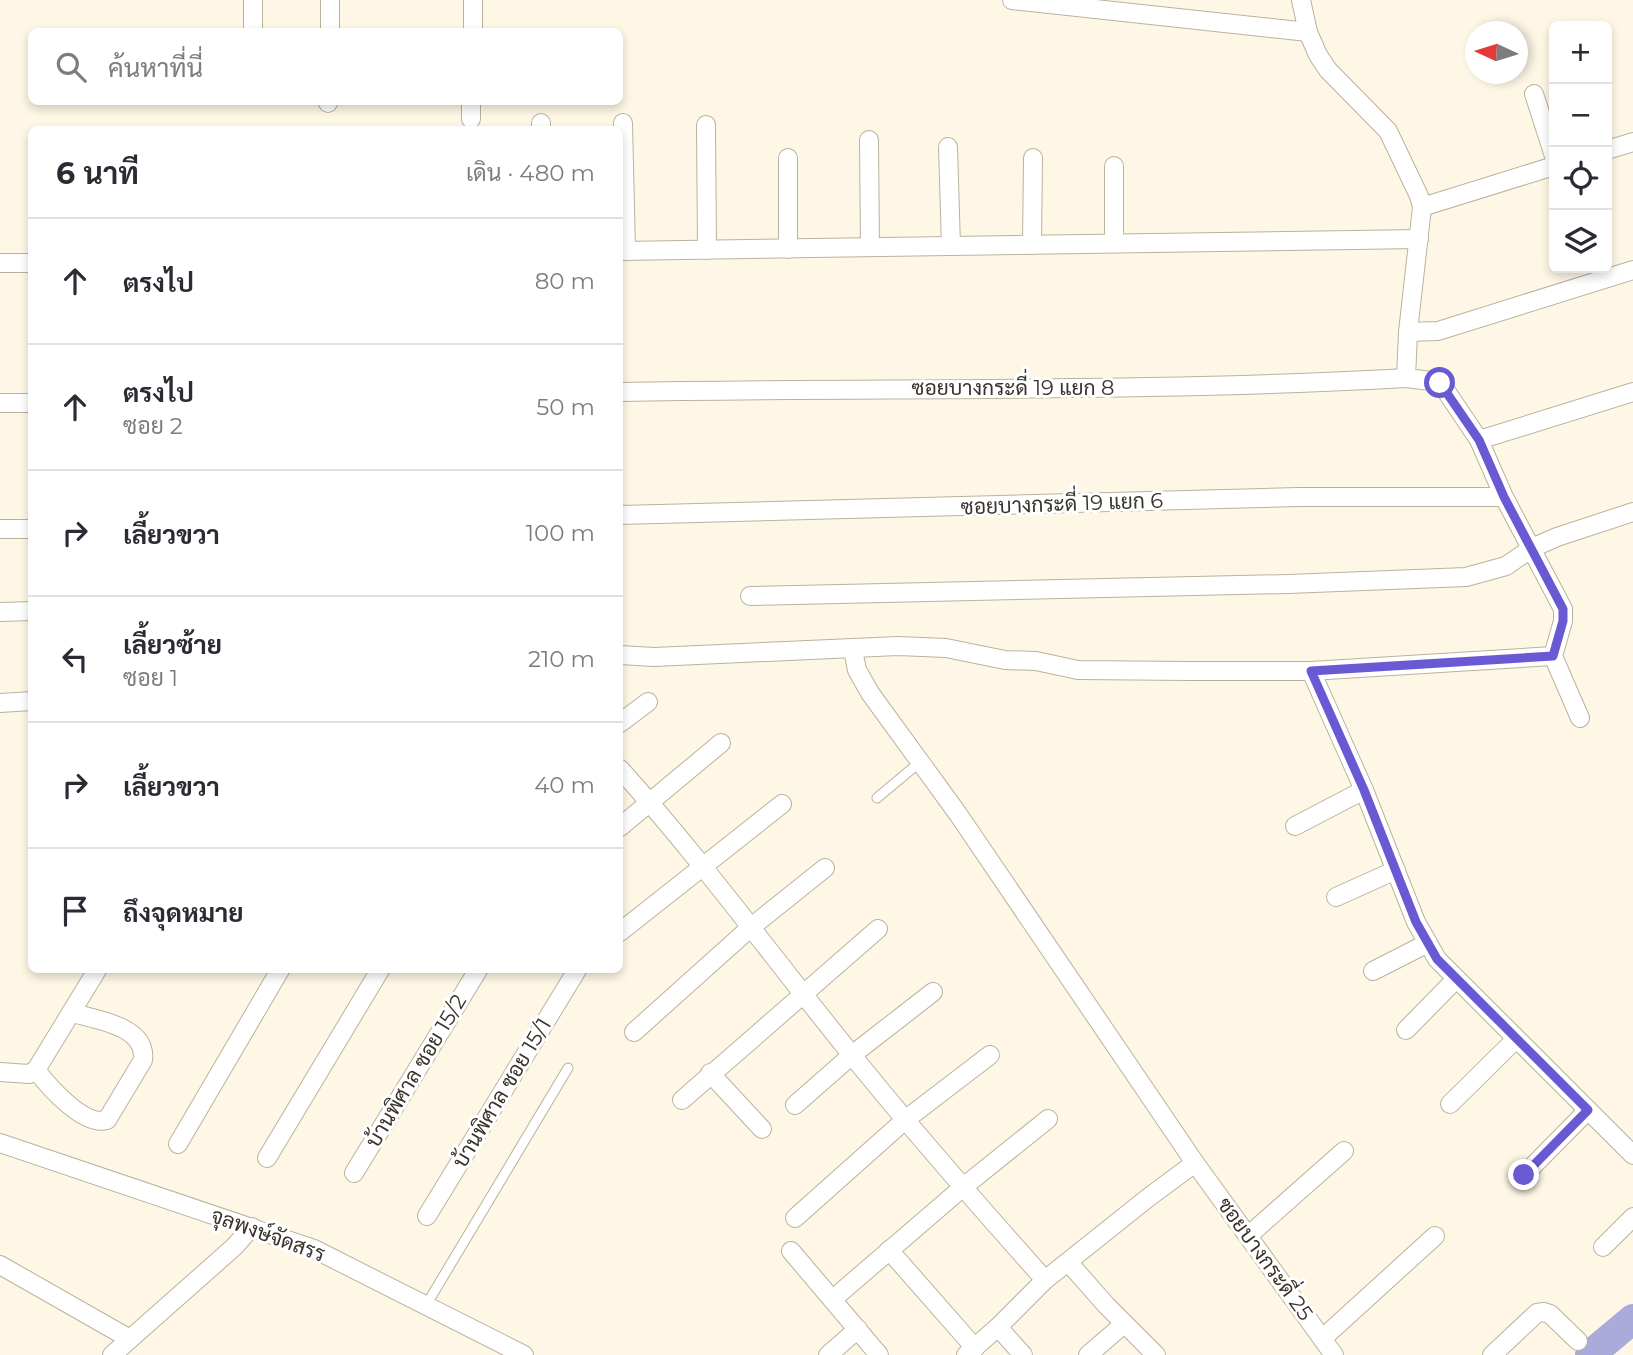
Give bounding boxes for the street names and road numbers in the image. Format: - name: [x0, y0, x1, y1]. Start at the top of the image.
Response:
- street label: ซอยบางกระดี่ 19 แยก 8: [912, 368, 1115, 400]
- street label: ซอยบางกระดี่ 19 แยก 6: [960, 480, 1164, 520]
- street label: บ้านพิศาล ซอย 15/2: [360, 990, 471, 1152]
- street label: บ้านพิศาล ซอย 15/1: [447, 1013, 556, 1172]
- street label: ซอยบางกระดี่ 25: [1212, 1188, 1324, 1325]
- street label: จุลพงษ์จัดสรร: [207, 1201, 329, 1269]

